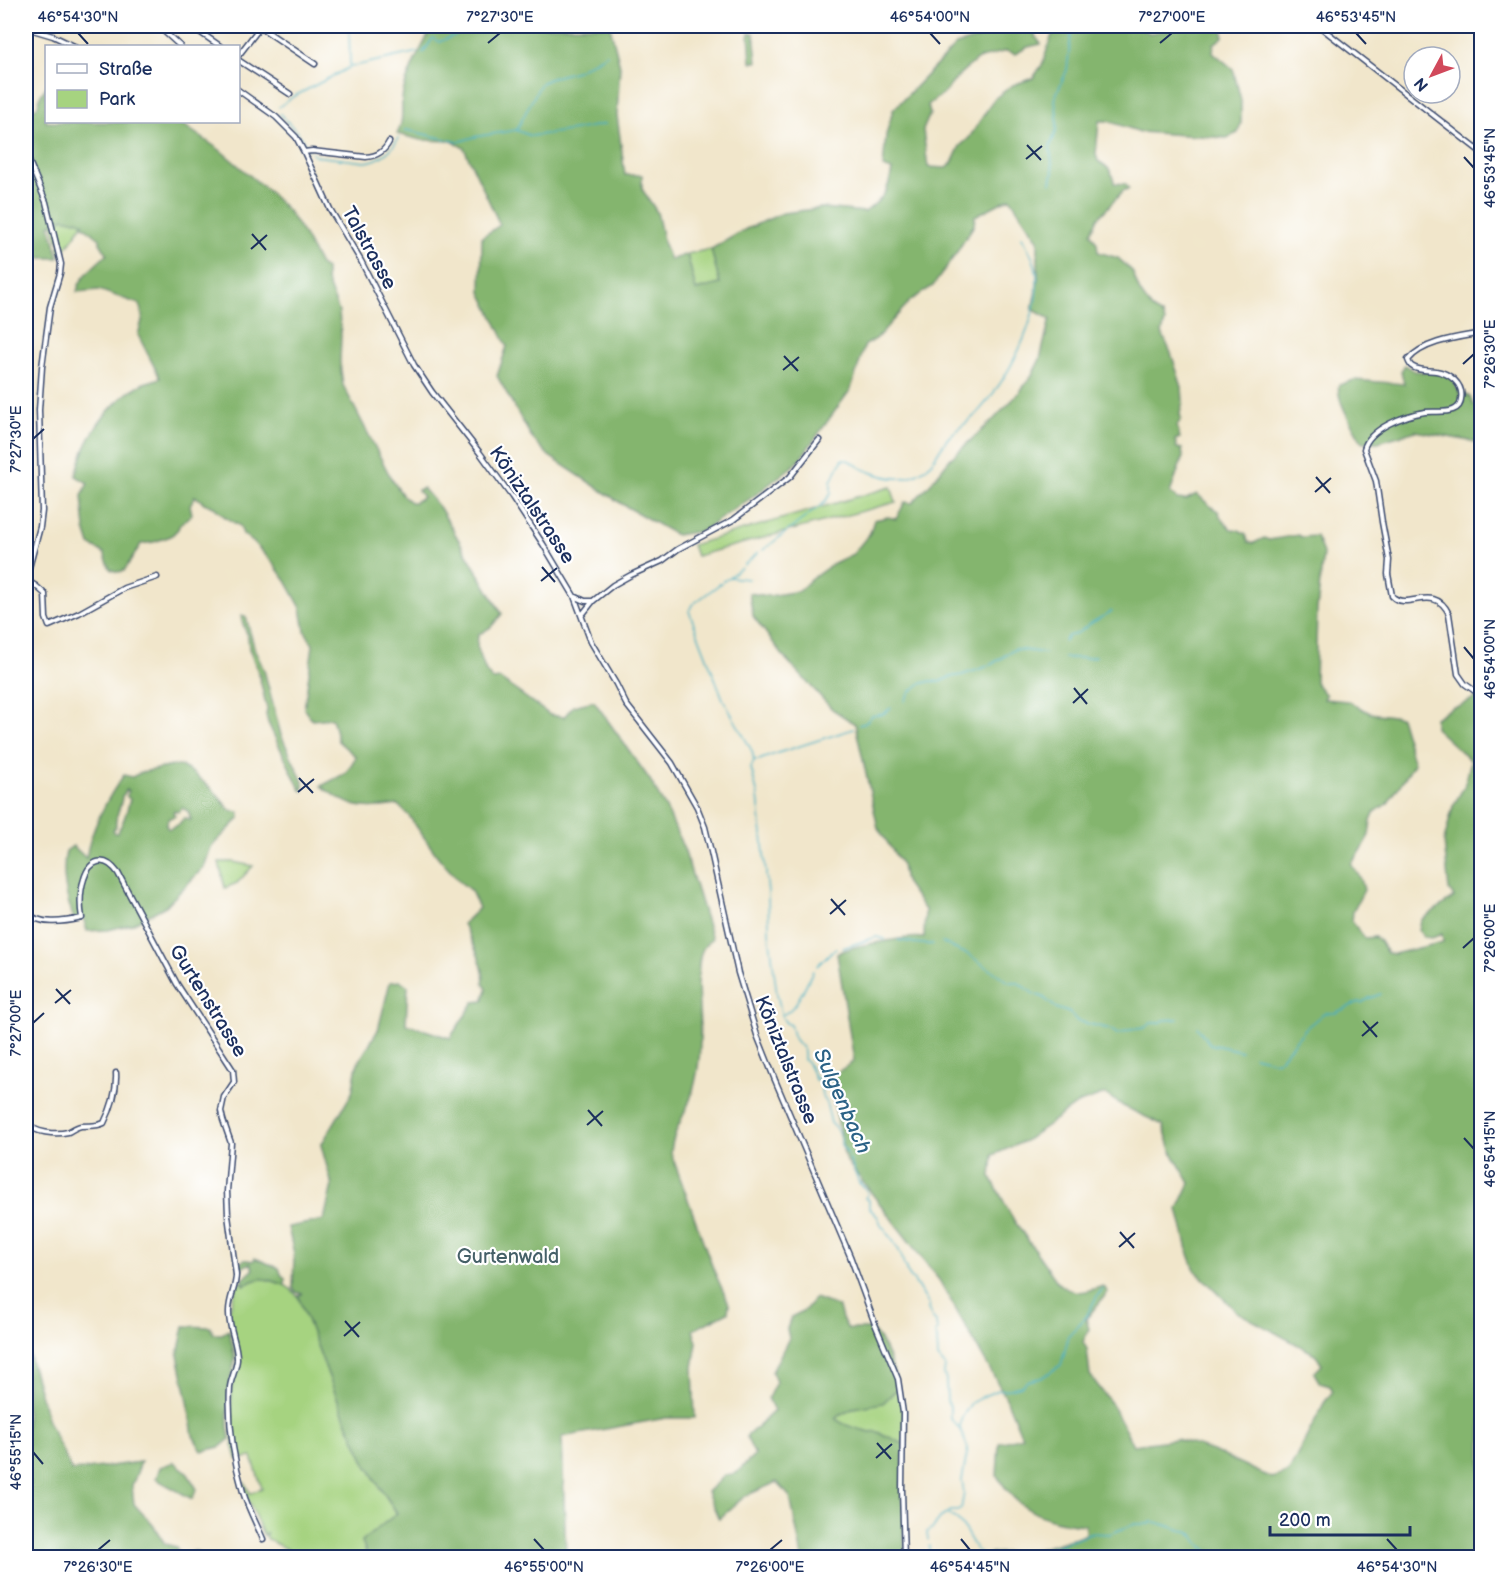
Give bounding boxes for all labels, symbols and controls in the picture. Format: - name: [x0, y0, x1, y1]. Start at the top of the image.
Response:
- text: 46°54'30"N: [38, 8, 118, 27]
- text: 7°27'30"E: [466, 8, 534, 27]
- text: 46°54'00"N: [890, 8, 970, 27]
- text: 7°27'00"E: [1139, 8, 1206, 27]
- text: 46°53'45"N: [1316, 8, 1396, 27]
- legend: [45, 45, 240, 123]
- north arrow: [1402, 45, 1462, 105]
- text: Straße: [99, 59, 153, 80]
- text: N: [1411, 73, 1433, 95]
- text: Park: [99, 89, 135, 110]
- text: 46°53'45"N: [1481, 128, 1500, 208]
- street label: Talstrasse: [336, 202, 402, 294]
- text: 7°26'30"E: [1481, 319, 1500, 389]
- text: 7°27'30"E: [7, 405, 26, 473]
- street label: Köniztalstrasse: [484, 442, 580, 568]
- text: 46°54'00"N: [1481, 619, 1500, 699]
- text: 7°26'00"E: [1481, 904, 1500, 972]
- street label: Gurtenstrasse: [164, 940, 252, 1062]
- text: 7°27'00"E: [7, 989, 26, 1056]
- street label: Köniztalstrasse: [749, 992, 823, 1128]
- water label: Sulgenbach: [808, 1045, 876, 1158]
- text: 46°54'15"N: [1481, 1110, 1500, 1188]
- park label: Gurtenwald: [457, 1245, 559, 1269]
- text: 46°55'15"N: [7, 1414, 26, 1490]
- scale bar: [1270, 1499, 1410, 1537]
- text: 200 m: [1279, 1510, 1331, 1531]
- text: 7°26'30"E: [63, 1558, 133, 1577]
- text: 46°55'00"N: [504, 1558, 584, 1577]
- text: 7°26'00"E: [736, 1558, 804, 1577]
- text: 46°54'45"N: [930, 1558, 1010, 1577]
- text: 46°54'30"N: [1357, 1558, 1437, 1577]

